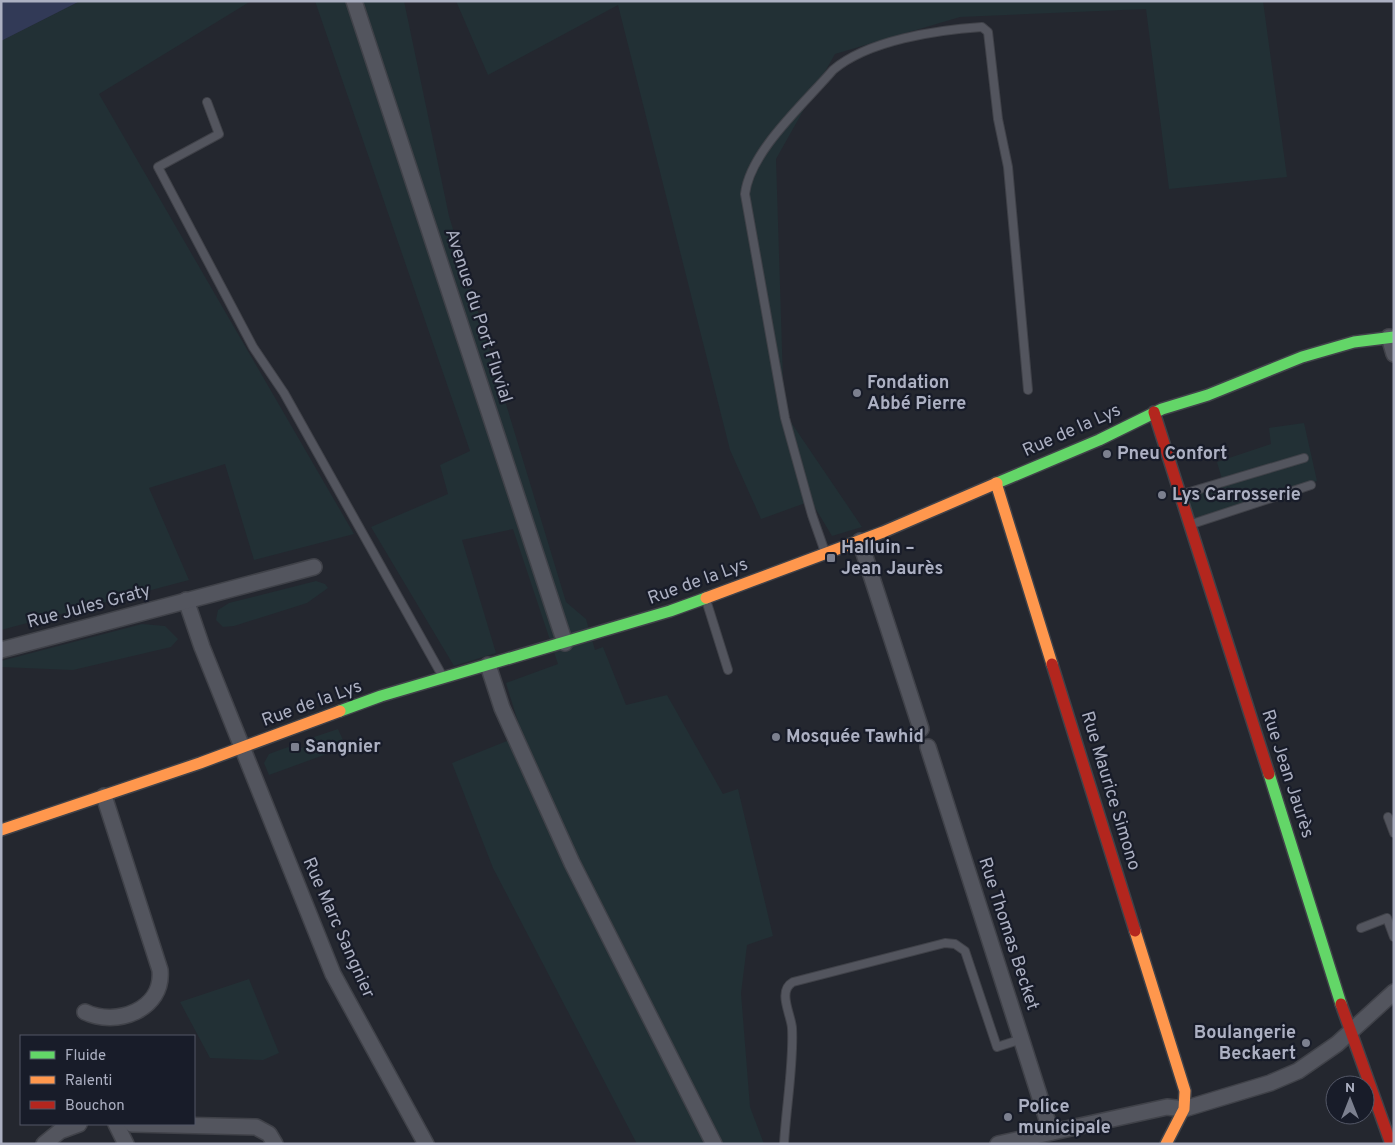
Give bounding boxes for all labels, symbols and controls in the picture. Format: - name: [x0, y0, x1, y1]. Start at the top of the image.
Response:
- street label: Avenue du Port Fluvial: [439, 226, 517, 406]
- place label: Fondation Abbé Pierre: [867, 372, 966, 416]
- marker: Fondation Abbé Pierre: [851, 387, 863, 399]
- street label: Rue de la Lys: [1019, 399, 1125, 463]
- place label: Pneu Confort: [1117, 443, 1227, 466]
- marker: Pneu Confort: [1101, 448, 1113, 460]
- place label: Lys Carrosserie: [1172, 484, 1301, 507]
- marker: Lys Carrosserie: [1156, 489, 1168, 501]
- place label: Halluin – Jean Jaurès: [841, 537, 943, 581]
- marker: Halluin – Jean Jaurès: [825, 552, 837, 564]
- street label: Rue de la Lys: [645, 553, 751, 611]
- street label: Rue Jules Graty: [25, 579, 153, 635]
- street label: Rue de la Lys: [259, 675, 365, 733]
- street label: Rue Jean Jaurès: [1255, 707, 1319, 841]
- street label: Rue Maurice Simono: [1075, 709, 1145, 873]
- place label: Mosquée Tawhid: [786, 726, 924, 749]
- marker: Mosquée Tawhid: [770, 731, 782, 743]
- place label: Sangnier: [305, 736, 381, 759]
- marker: Sangnier: [289, 741, 301, 753]
- street label: Rue Marc Sangnier: [297, 854, 379, 1002]
- street label: Rue Thomas Becket: [972, 855, 1044, 1013]
- place label: Boulangerie Beckaert: [1194, 1022, 1296, 1066]
- legend: [20, 1035, 195, 1125]
- marker: Boulangerie Beckaert: [1300, 1037, 1312, 1049]
- text: Fluide: [65, 1047, 106, 1066]
- text: Ralenti: [65, 1072, 112, 1091]
- north arrow: [1325, 1075, 1375, 1125]
- text: N: [1345, 1080, 1355, 1097]
- place label: Police municipale: [1018, 1096, 1111, 1140]
- text: Bouchon: [65, 1097, 125, 1116]
- marker: Police municipale: [1002, 1111, 1014, 1123]

